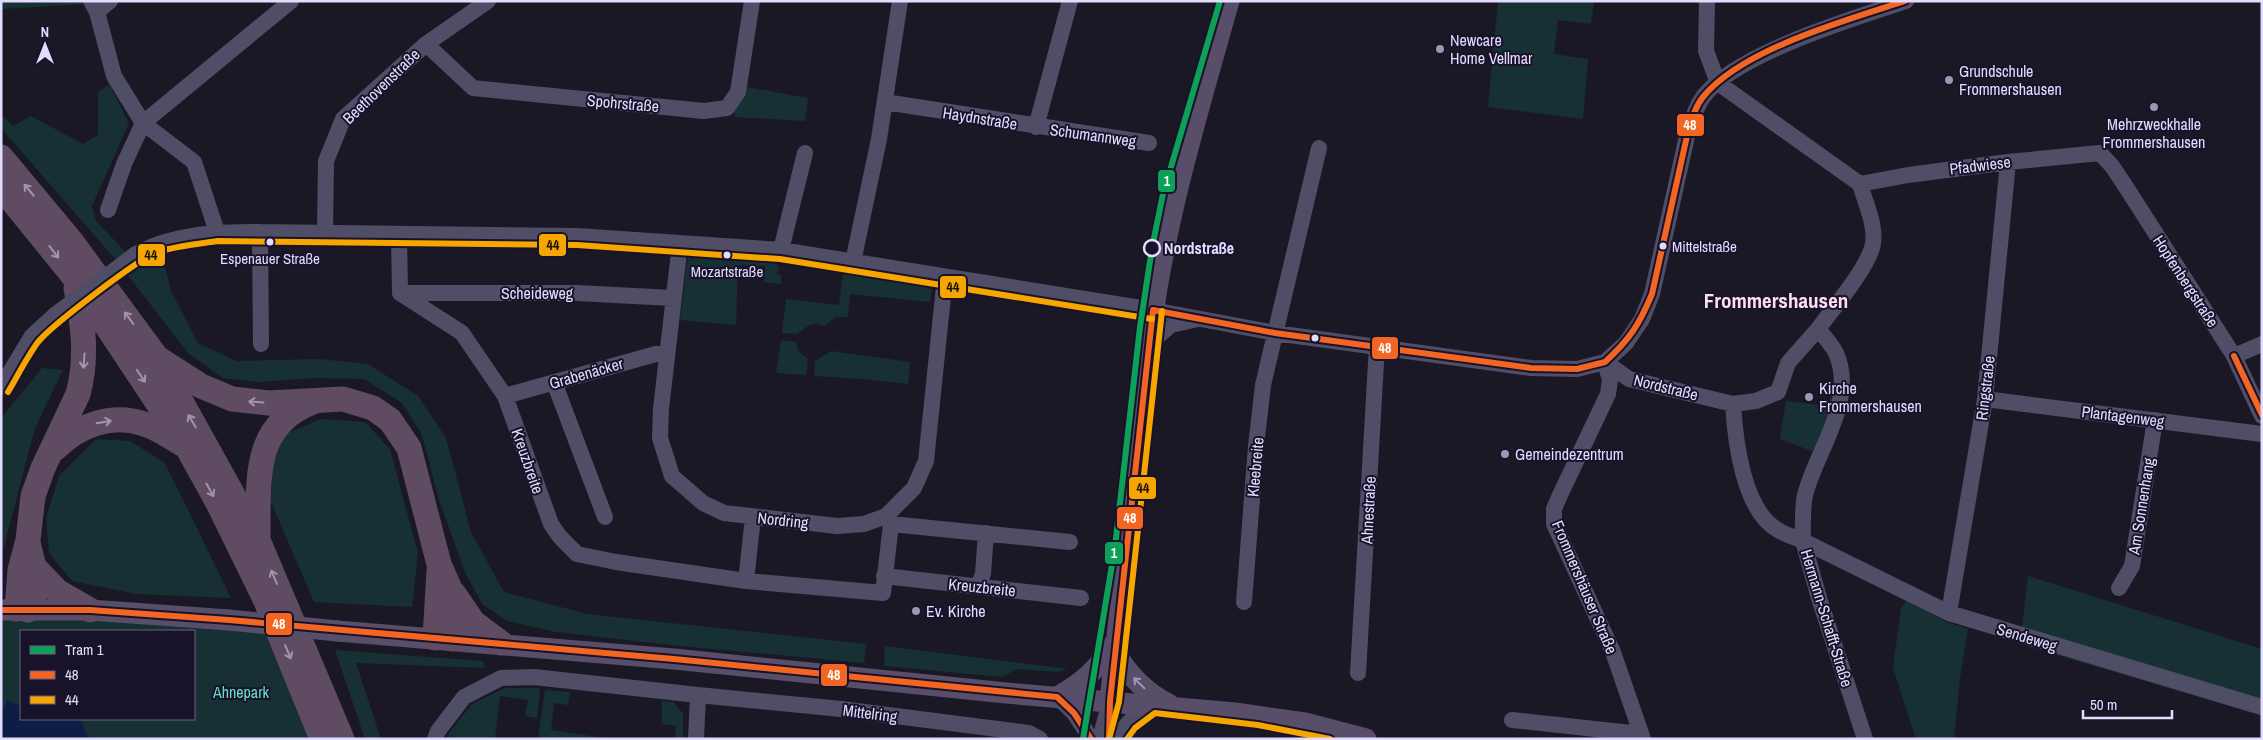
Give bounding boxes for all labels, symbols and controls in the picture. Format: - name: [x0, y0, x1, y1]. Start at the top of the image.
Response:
- north arrow: [20, 20, 70, 70]
- text: N: [41, 23, 49, 41]
- place label: Newcare Home Vellmar: [1450, 29, 1533, 69]
- street label: Beethovenstraße: [337, 43, 425, 129]
- marker: Newcare Home Vellmar: [1434, 43, 1446, 55]
- place label: Grundschule Frommershausen: [1959, 60, 2062, 100]
- marker: Grundschule Frommershausen: [1943, 74, 1955, 86]
- street label: Spohrstraße: [586, 89, 660, 117]
- street label: Haydnstraße: [941, 101, 1019, 135]
- marker: Mehrzweckhalle Frommershausen: [2148, 101, 2160, 113]
- line badge: 48: [1676, 113, 1705, 137]
- place label: Mehrzweckhalle Frommershausen: [2103, 113, 2205, 153]
- text: 48: [1684, 116, 1696, 134]
- street label: Schumannweg: [1048, 118, 1138, 152]
- street label: Pfadwiese: [1948, 150, 2012, 180]
- line badge: 1: [1157, 169, 1176, 193]
- text: 1: [1164, 172, 1171, 190]
- one-way arrow: [23, 184, 34, 197]
- street label: Hopfenbergstraße: [2148, 231, 2224, 331]
- line badge: 44: [538, 233, 567, 257]
- text: 44: [547, 236, 560, 254]
- place label: Mittelstraße: [1672, 236, 1737, 257]
- marker: Espenauer Straße: [265, 237, 275, 247]
- place label: Nordstraße: [1164, 237, 1234, 259]
- marker: Nordstraße: [1143, 239, 1161, 257]
- marker: Mittelstraße: [1658, 241, 1668, 251]
- line badge: 44: [137, 243, 166, 267]
- one-way arrow: [49, 245, 60, 258]
- text: 44: [145, 246, 158, 264]
- place label: Espenauer Straße: [220, 248, 320, 269]
- marker: Mozartstraße: [722, 250, 732, 260]
- place label: Mozartstraße: [691, 261, 763, 282]
- line badge: 44: [939, 275, 967, 299]
- text: 44: [947, 278, 960, 296]
- street label: Scheideweg: [501, 282, 574, 304]
- district label: Frommershausen: [1704, 286, 1848, 315]
- one-way arrow: [123, 312, 134, 325]
- unlabelled marker: [1310, 333, 1320, 343]
- line badge: 48: [1371, 336, 1399, 360]
- text: 48: [1379, 339, 1391, 357]
- one-way arrow: [80, 352, 89, 368]
- street label: Grabenäcker: [547, 352, 626, 394]
- street label: Ringstraße: [1970, 354, 2000, 422]
- street label: Nordstraße: [1632, 368, 1700, 406]
- one-way arrow: [136, 369, 146, 383]
- place label: Kirche Frommershausen: [1819, 377, 1922, 417]
- marker: Kirche Frommershausen: [1803, 391, 1815, 403]
- one-way arrow: [248, 398, 264, 407]
- street label: Plantagenweg: [2080, 400, 2166, 432]
- one-way arrow: [187, 414, 197, 428]
- one-way arrow: [95, 416, 111, 426]
- street label: Kreuzbreite: [507, 425, 549, 497]
- street label: Kleebreite: [1241, 436, 1269, 498]
- place label: Gemeindezentrum: [1515, 443, 1624, 465]
- marker: Gemeindezentrum: [1499, 448, 1511, 460]
- street label: Am Sonnenhang: [2122, 455, 2160, 557]
- line badge: 44: [1128, 476, 1157, 500]
- street label: Ahnestraße: [1355, 476, 1381, 545]
- text: 44: [1137, 479, 1150, 497]
- one-way arrow: [206, 482, 216, 497]
- street label: Nordring: [756, 506, 810, 534]
- line badge: 48: [1116, 506, 1144, 530]
- text: 48: [1124, 509, 1136, 527]
- street label: Frommershäuser Straße: [1547, 517, 1623, 657]
- line badge: 1: [1104, 541, 1124, 565]
- text: 1: [1111, 544, 1118, 562]
- street label: Hermann-Schafft-Straße: [1796, 547, 1858, 689]
- one-way arrow: [269, 570, 279, 585]
- street label: Kreuzbreite: [947, 573, 1017, 601]
- place label: Ev. Kirche: [926, 600, 986, 622]
- marker: Ev. Kirche: [910, 605, 922, 617]
- line badge: 48: [265, 612, 293, 636]
- text: 48: [273, 615, 285, 633]
- street label: Sendeweg: [1994, 617, 2061, 657]
- legend: [20, 630, 195, 720]
- text: Tram 1: [65, 639, 104, 660]
- one-way arrow: [284, 645, 293, 660]
- line badge: 48: [820, 663, 848, 687]
- text: 48: [65, 664, 79, 685]
- text: 48: [828, 666, 840, 684]
- one-way arrow: [1133, 677, 1145, 689]
- park label: Ahnepark: [212, 681, 270, 703]
- scale bar: [2083, 688, 2172, 720]
- text: 44: [65, 689, 79, 710]
- text: 50 m: [2090, 694, 2117, 715]
- street label: Mittelring: [842, 699, 899, 727]

